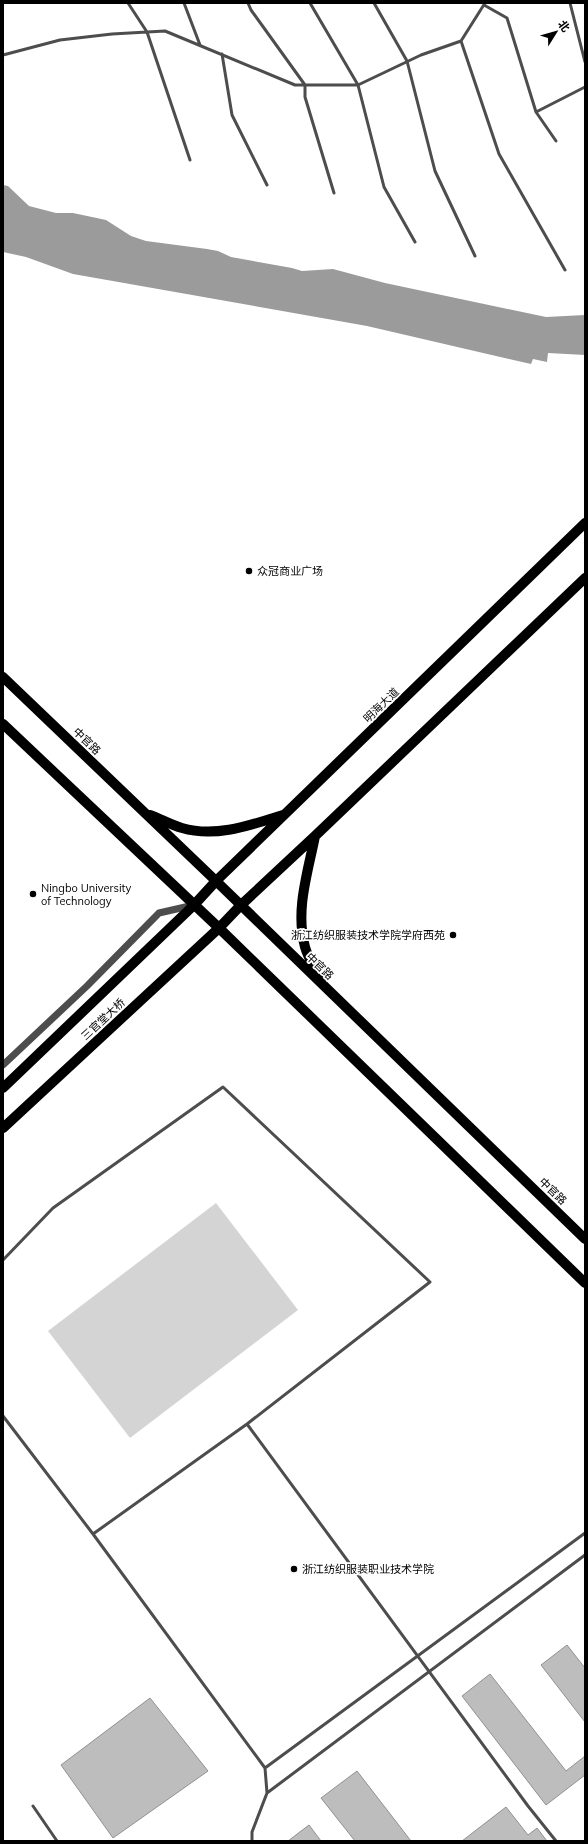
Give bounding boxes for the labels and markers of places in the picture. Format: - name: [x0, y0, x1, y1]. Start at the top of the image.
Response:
- place label: 众冠商业广场: [257, 564, 323, 578]
- marker: 众冠商业广场: [244, 566, 254, 576]
- place label: Ningbo University of Technology: [41, 881, 131, 908]
- marker: Ningbo University of Technology: [28, 889, 38, 899]
- place label: 浙江纺织服装技术学院学府西苑: [291, 928, 445, 942]
- marker: 浙江纺织服装技术学院学府西苑: [448, 930, 458, 940]
- place label: 浙江纺织服装职业技术学院: [302, 1562, 434, 1576]
- marker: 浙江纺织服装职业技术学院: [289, 1564, 299, 1574]

